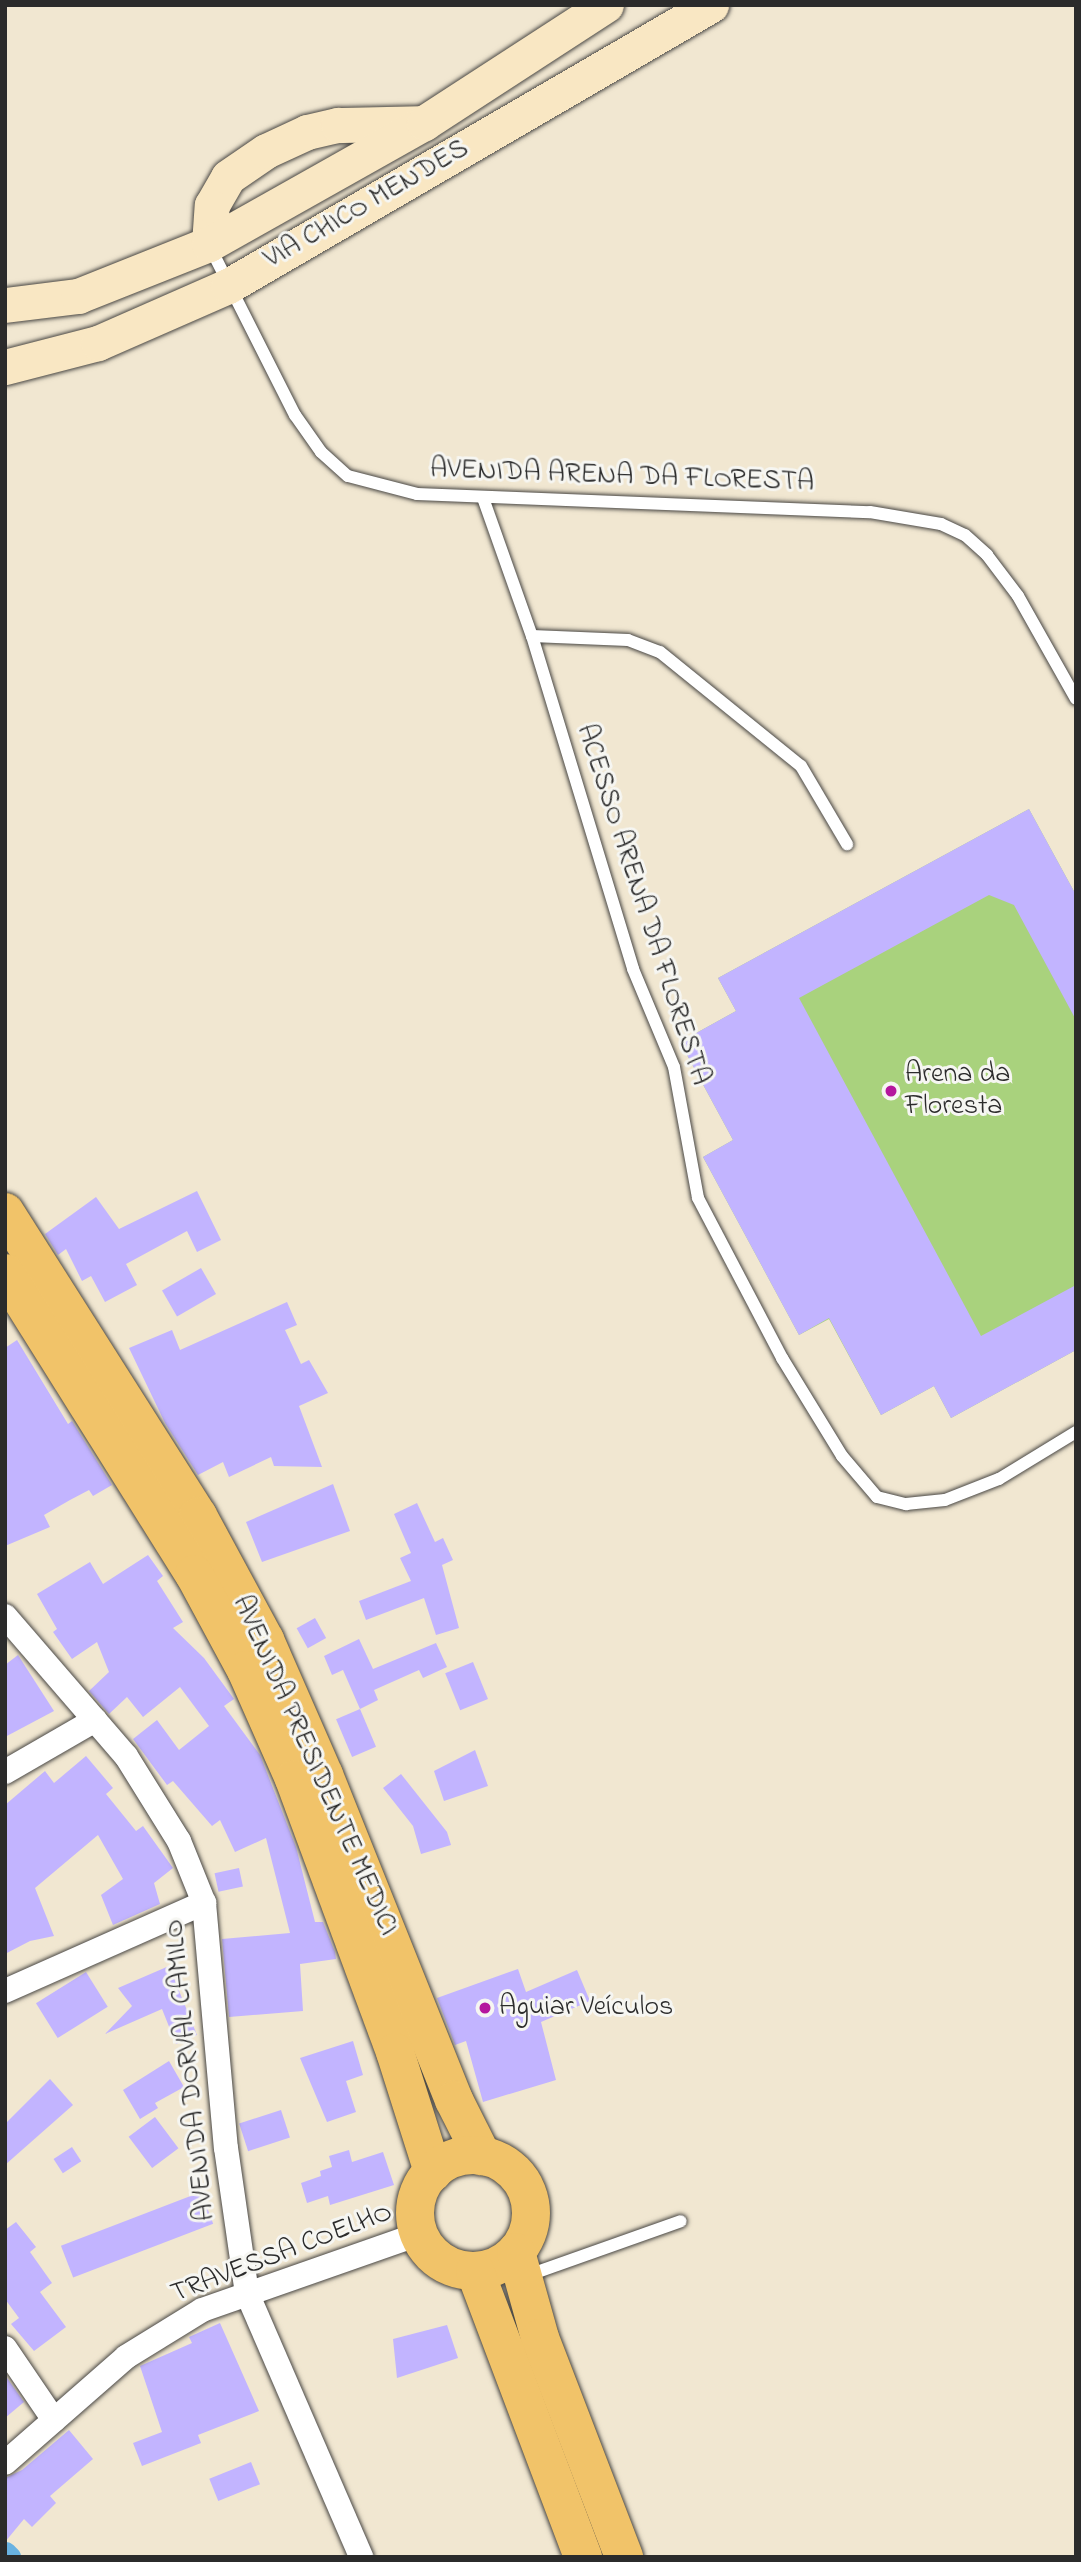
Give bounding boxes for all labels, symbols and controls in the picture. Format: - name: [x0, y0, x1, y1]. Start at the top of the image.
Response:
- street label: VIA CHICO MENDES: [259, 133, 475, 277]
- street label: AVENIDA ARENA DA FLORESTA: [429, 454, 815, 500]
- street label: ACESSO ARENA DA FLORESTA: [568, 720, 716, 1090]
- place label: Arena da Floresta: [905, 1058, 1010, 1124]
- marker: Arena da Floresta: [883, 1083, 899, 1099]
- street label: AVENIDA PRESIDENTE MEDICI: [224, 1591, 404, 1941]
- street label: AVENIDA DORVAL CAMILO: [158, 1918, 224, 2222]
- place label: Aguiar Veículos: [499, 1991, 673, 2025]
- marker: Aguiar Veículos: [477, 2000, 493, 2016]
- street label: TRAVESSA COELHO: [167, 2196, 397, 2312]

